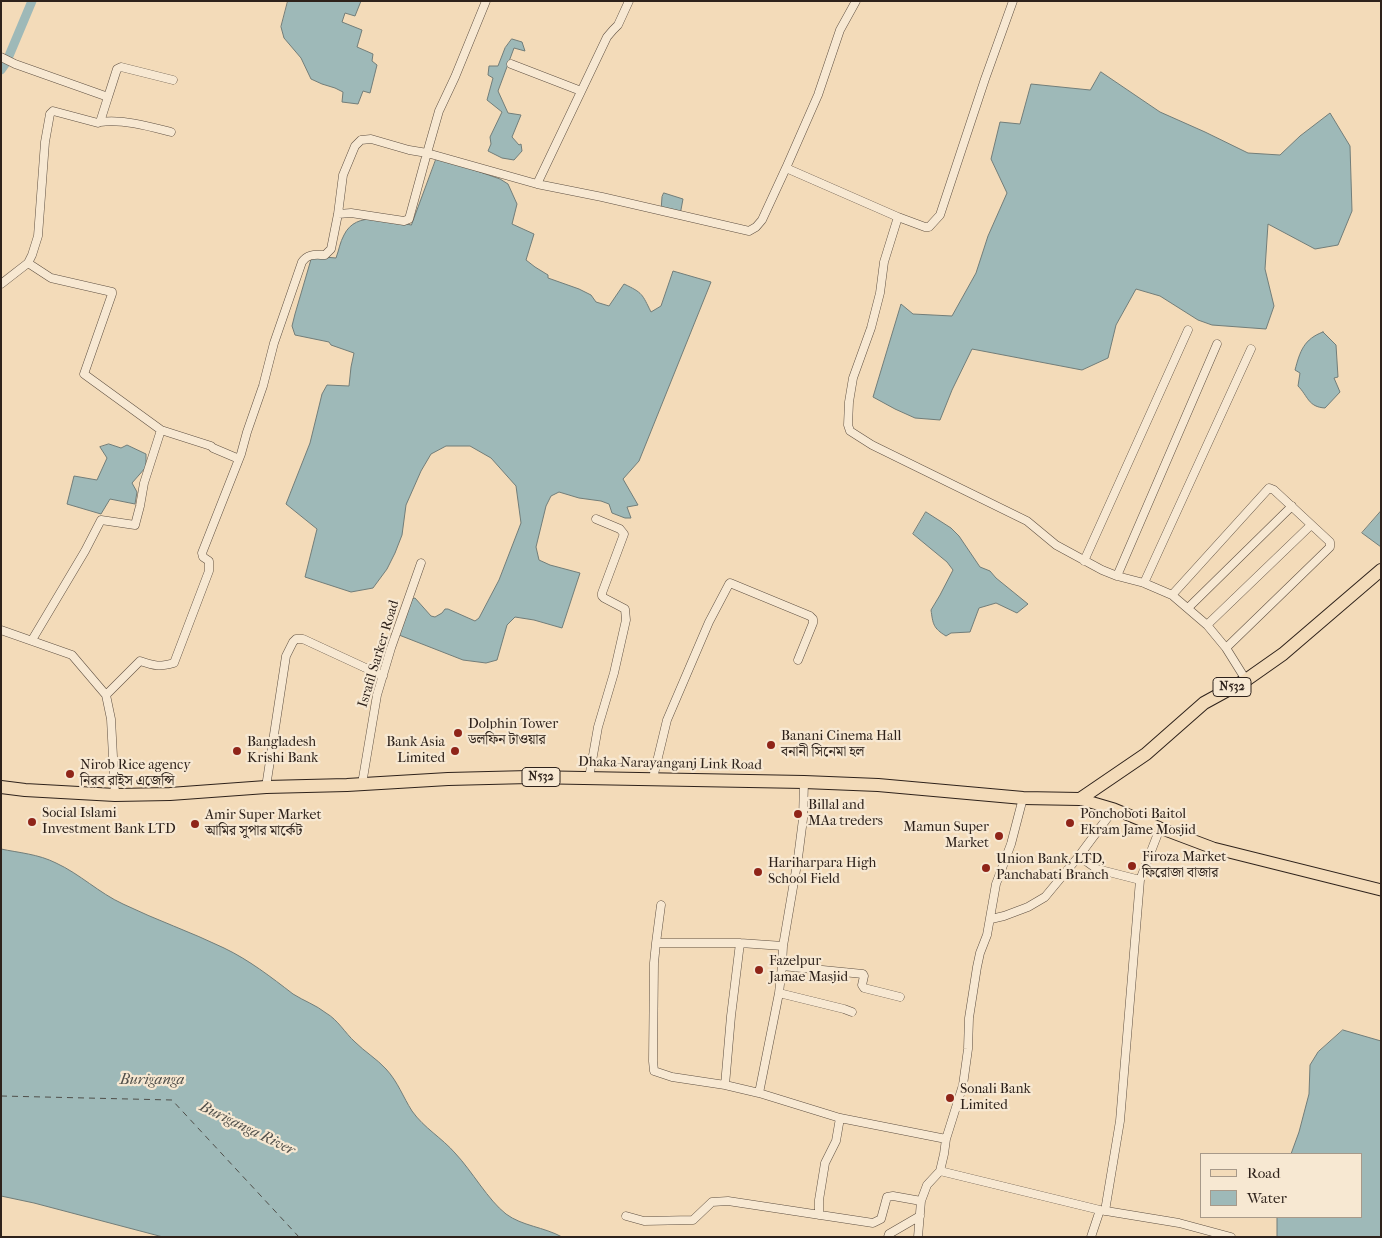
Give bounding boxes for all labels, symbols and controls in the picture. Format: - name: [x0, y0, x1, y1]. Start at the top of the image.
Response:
- street label: Israfil Sarker Road: [355, 598, 403, 710]
- road number: N532: [1213, 678, 1251, 696]
- place label: Dolphin Tower ডলফিন টাওয়ার: [468, 717, 558, 750]
- marker: Dolphin Tower ডলফিন টাওয়ার: [452, 727, 464, 739]
- place label: Banani Cinema Hall বনানী সিনেমা হল: [781, 729, 901, 762]
- place label: Bangladesh Krishi Bank: [247, 735, 318, 768]
- place label: Bank Asia Limited: [386, 735, 445, 768]
- marker: Banani Cinema Hall বনানী সিনেমা হল: [765, 739, 777, 751]
- marker: Bangladesh Krishi Bank: [231, 745, 243, 757]
- marker: Bank Asia Limited: [449, 745, 461, 757]
- street label: Dhaka-Narayanganj Link Road: [578, 754, 762, 774]
- place label: Nirob Rice agency নিরব রাইস এজেন্সি: [80, 758, 191, 790]
- marker: Nirob Rice agency নিরব রাইস এজেন্সি: [64, 768, 76, 780]
- road number: N532: [522, 768, 560, 786]
- place label: Billal and MAa treders: [808, 798, 883, 830]
- place label: Social Islami Investment Bank LTD: [42, 806, 176, 839]
- place label: Ponchoboti Baitol Ekram Jame Mosjid: [1080, 807, 1196, 840]
- place label: Amir Super Market আমির সুপার মার্কেট: [205, 808, 321, 840]
- marker: Billal and MAa treders: [792, 808, 804, 820]
- marker: Social Islami Investment Bank LTD: [26, 816, 38, 828]
- marker: Ponchoboti Baitol Ekram Jame Mosjid: [1064, 817, 1076, 829]
- marker: Amir Super Market আমির সুপার মার্কেট: [189, 818, 201, 830]
- place label: Mamun Super Market: [904, 820, 989, 852]
- marker: Mamun Super Market: [993, 830, 1005, 842]
- place label: Firoza Market ফিরোজা বাজার: [1142, 850, 1226, 882]
- place label: Union Bank, LTD, Panchabati Branch: [996, 852, 1109, 884]
- place label: Hariharpara High School Field: [768, 856, 876, 889]
- marker: Firoza Market ফিরোজা বাজার: [1126, 860, 1138, 872]
- marker: Union Bank, LTD, Panchabati Branch: [980, 862, 992, 874]
- marker: Hariharpara High School Field: [752, 866, 764, 878]
- place label: Fazelpur Jamae Masjid: [769, 954, 848, 986]
- marker: Fazelpur Jamae Masjid: [753, 964, 765, 976]
- water label: Buriganga: [120, 1071, 184, 1089]
- place label: Sonali Bank Limited: [960, 1082, 1031, 1114]
- marker: Sonali Bank Limited: [944, 1092, 956, 1104]
- water label: Buriganga River: [196, 1098, 298, 1160]
- legend: [1200, 1153, 1362, 1218]
- text: Road: [1247, 1164, 1280, 1182]
- text: Water: [1247, 1189, 1287, 1207]

